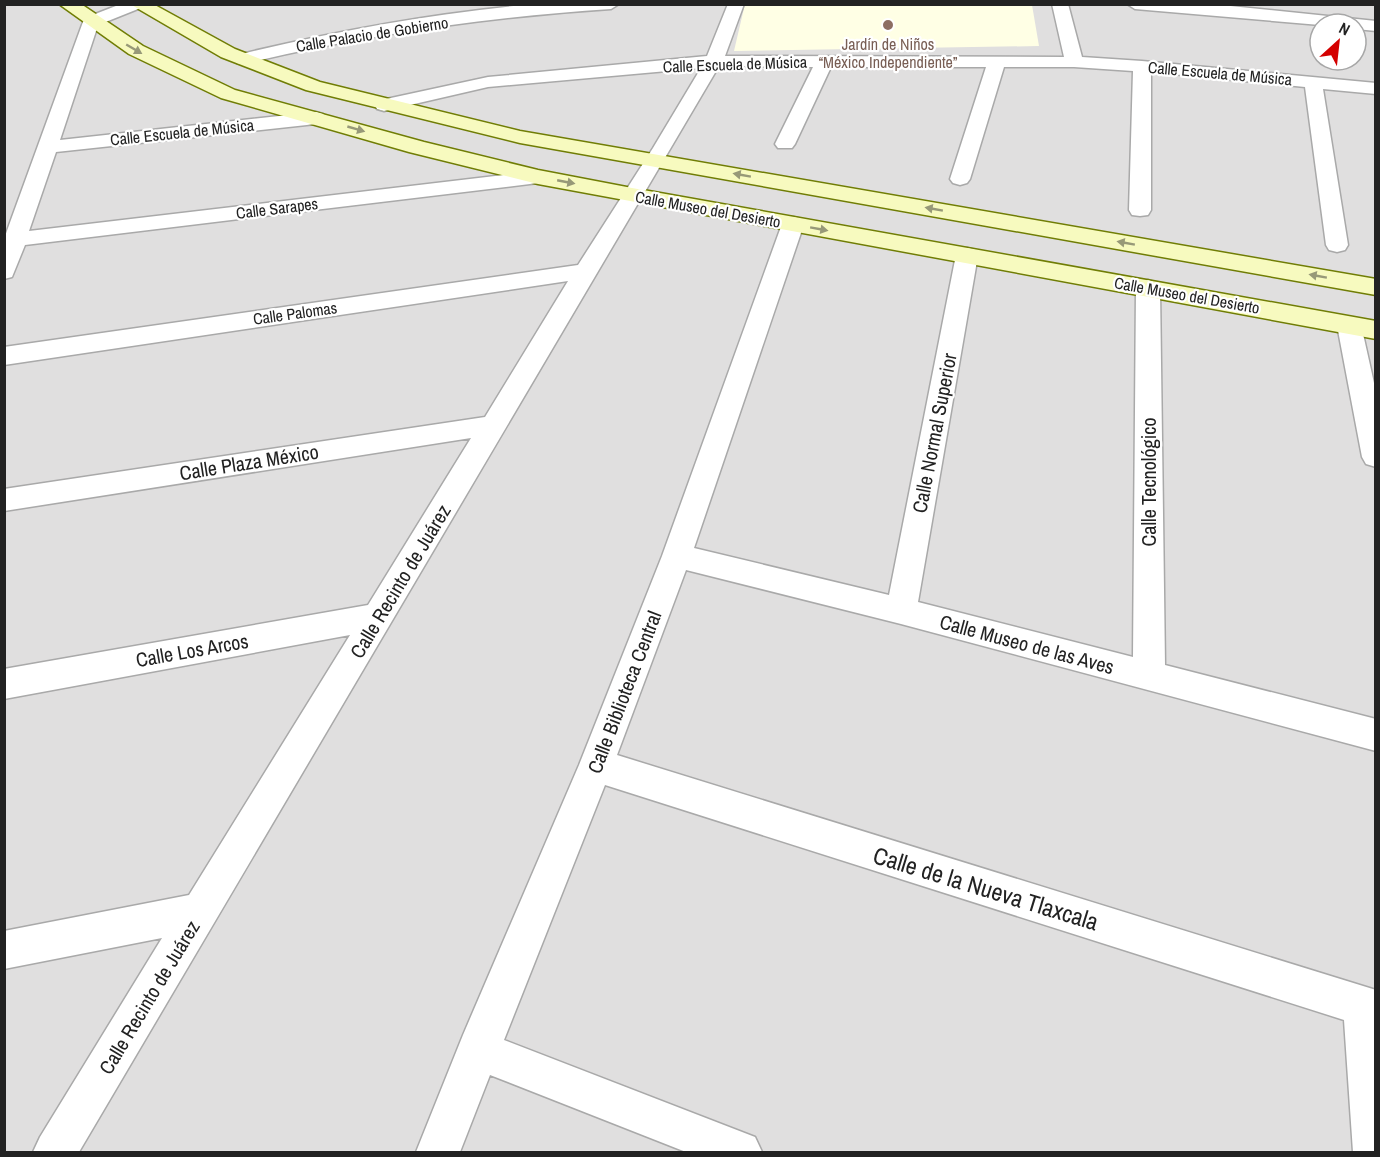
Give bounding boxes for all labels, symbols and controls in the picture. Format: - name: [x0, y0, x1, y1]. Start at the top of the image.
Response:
- street label: Calle Palacio de Gobierno: [294, 11, 450, 57]
- north arrow: [1308, 12, 1368, 72]
- text: N: [1336, 17, 1354, 41]
- marker: Jardín de Niños “México Independiente”: [881, 18, 895, 32]
- place label: Jardín de Niños “México Independiente”: [819, 33, 958, 73]
- one-way arrow: [126, 43, 142, 54]
- street label: Calle Escuela de Música: [662, 50, 808, 78]
- street label: Calle Escuela de Música: [1147, 56, 1294, 90]
- street label: Calle Escuela de Música: [109, 113, 256, 150]
- one-way arrow: [347, 125, 365, 134]
- one-way arrow: [732, 170, 751, 179]
- one-way arrow: [556, 178, 575, 187]
- street label: Calle Museo del Desierto: [634, 185, 782, 233]
- street label: Calle Sarapes: [235, 192, 319, 224]
- one-way arrow: [924, 204, 943, 213]
- one-way arrow: [810, 225, 829, 234]
- one-way arrow: [1116, 238, 1135, 247]
- street label: Calle Museo del Desierto: [1113, 271, 1261, 319]
- one-way arrow: [1308, 272, 1327, 281]
- street label: Calle Palomas: [252, 296, 338, 330]
- street label: Calle Normal Superior: [905, 350, 963, 515]
- street label: Calle Tecnológico: [1135, 417, 1162, 547]
- street label: Calle Plaza México: [178, 438, 320, 486]
- street label: Calle Recinto de Juárez: [343, 499, 457, 663]
- street label: Calle Biblioteca Central: [581, 607, 667, 777]
- street label: Calle Museo de las Aves: [937, 608, 1117, 680]
- street label: Calle Los Arcos: [134, 627, 250, 673]
- street label: Calle de la Nueva Tlaxcala: [870, 839, 1102, 937]
- street label: Calle Recinto de Juárez: [92, 915, 206, 1079]

